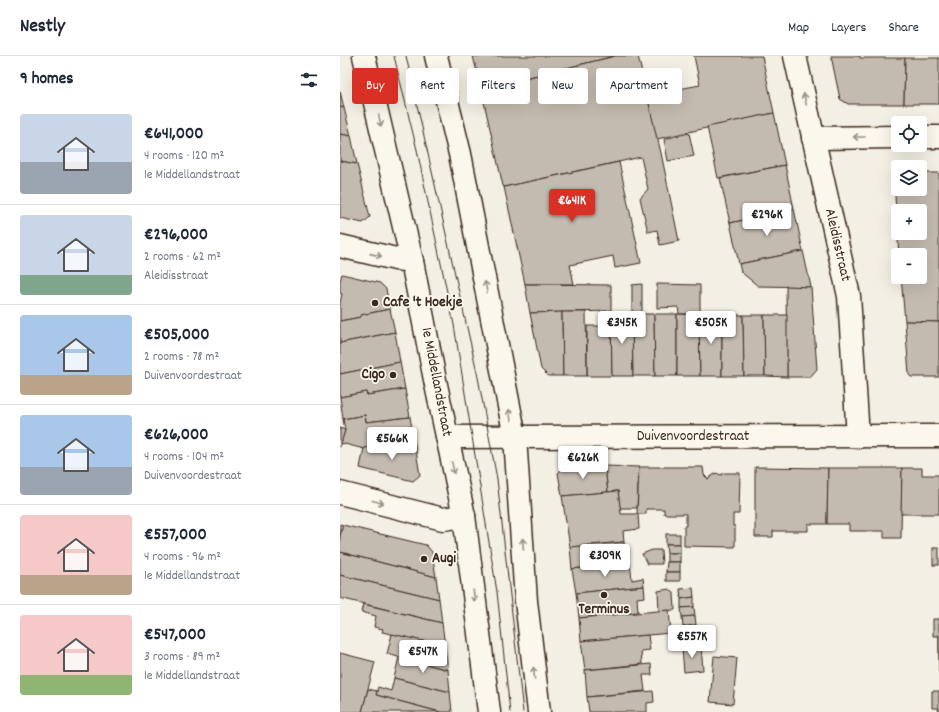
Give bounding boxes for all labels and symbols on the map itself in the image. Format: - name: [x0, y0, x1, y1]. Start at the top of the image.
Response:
- one-way arrow: [800, 93, 808, 106]
- one-way arrow: [376, 114, 384, 127]
- one-way arrow: [853, 133, 866, 141]
- pin: €641K: [544, 189, 600, 223]
- pin: €296K: [739, 203, 795, 237]
- street label: Aleidisstraat: [818, 206, 856, 284]
- one-way arrow: [369, 251, 382, 259]
- one-way arrow: [481, 281, 489, 294]
- place label: Cafe 't Hoekje: [383, 292, 463, 314]
- marker: Cafe 't Hoekje: [370, 298, 380, 308]
- pin: €345K: [594, 311, 650, 345]
- pin: €505K: [683, 311, 739, 345]
- street label: 1e Middellandstraat: [415, 326, 457, 439]
- place label: Cigo: [362, 364, 385, 386]
- marker: Cigo: [388, 370, 398, 380]
- one-way arrow: [506, 408, 514, 421]
- street label: Duivenvoordestraat: [637, 426, 750, 448]
- pin: €566K: [364, 427, 420, 461]
- pin: €626K: [555, 446, 611, 480]
- one-way arrow: [449, 461, 457, 474]
- one-way arrow: [371, 499, 384, 507]
- one-way arrow: [519, 538, 526, 551]
- pin: €309K: [577, 544, 633, 578]
- place label: Augi: [432, 548, 456, 570]
- marker: Augi: [419, 554, 429, 564]
- one-way arrow: [470, 589, 478, 602]
- marker: Terminus: [599, 590, 609, 600]
- place label: Terminus: [579, 599, 629, 621]
- pin: €557K: [664, 625, 720, 659]
- pin: €547K: [395, 640, 451, 674]
- one-way arrow: [531, 667, 538, 680]

